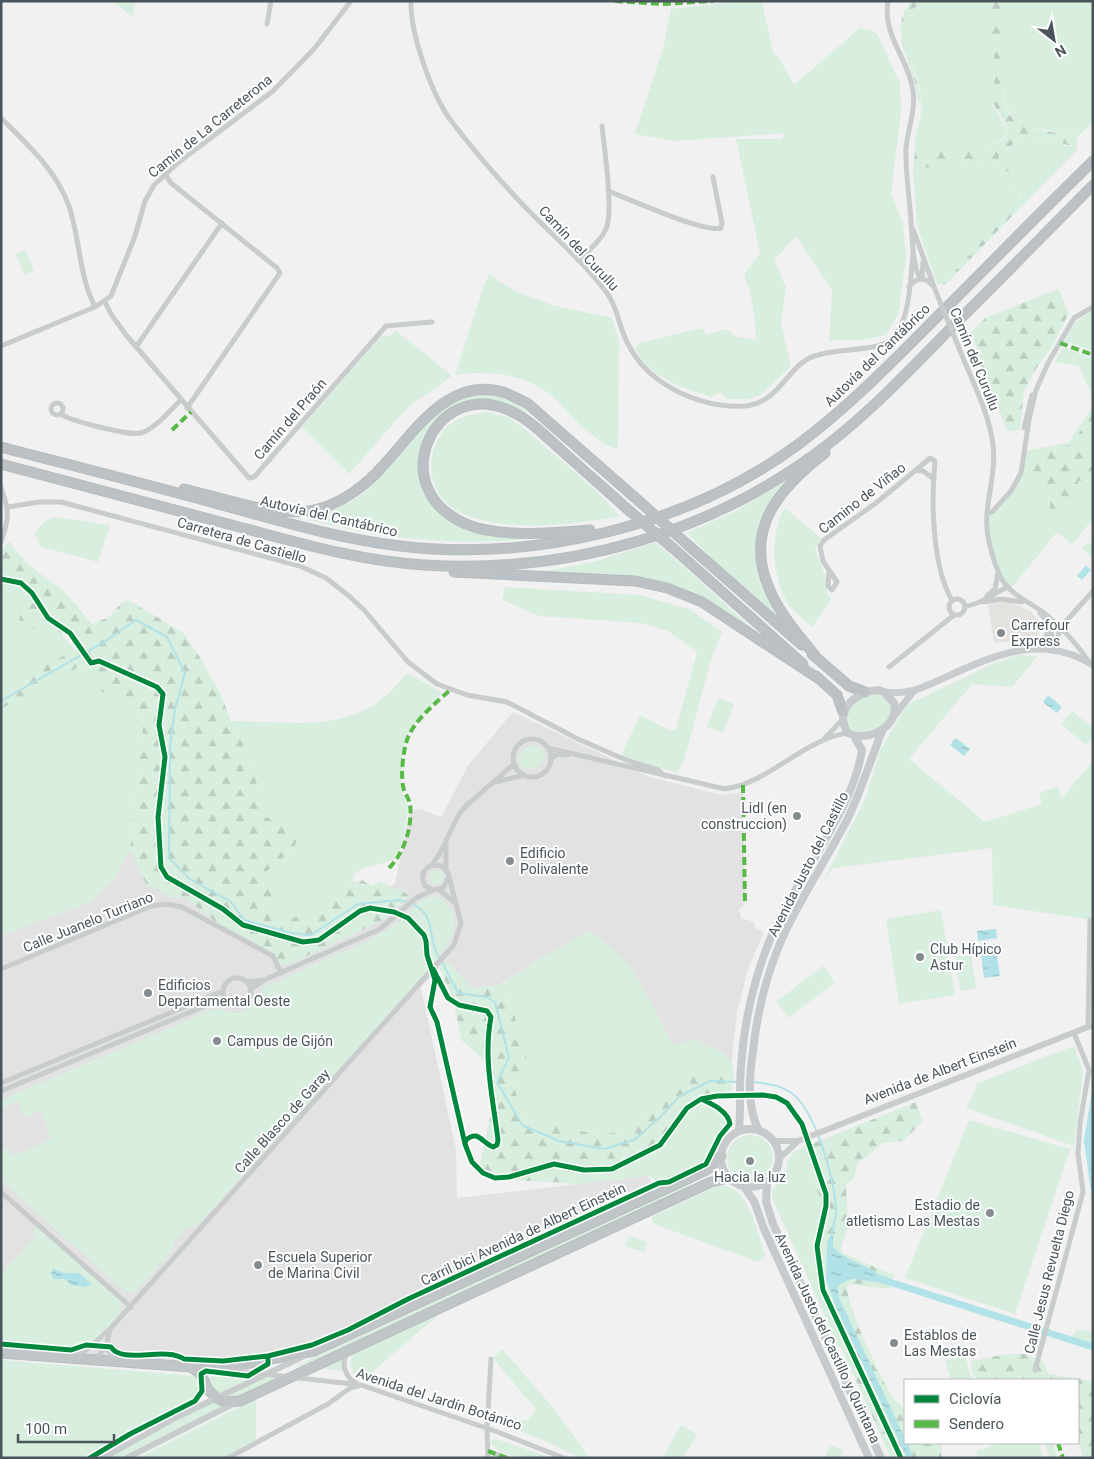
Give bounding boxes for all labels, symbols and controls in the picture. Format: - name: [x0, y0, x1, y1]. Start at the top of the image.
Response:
- north arrow: [1029, 15, 1079, 65]
- text: N: [1052, 42, 1069, 61]
- street label: Camín de La Carreterona: [145, 71, 275, 181]
- street label: Camín del Curullu: [536, 202, 622, 294]
- street label: Autovía del Cantábrico: [821, 300, 933, 410]
- street label: Camín del Curullu: [947, 305, 1003, 413]
- street label: Camín del Praón: [250, 375, 330, 463]
- street label: Camino de Viñao: [815, 459, 909, 537]
- street label: Autovía del Cantábrico: [259, 492, 399, 540]
- street label: Carretera de Castiello: [175, 514, 309, 566]
- place label: Carrefour Express: [1011, 617, 1070, 649]
- marker: Carrefour Express: [995, 627, 1007, 639]
- street label: Avenida Justo del Castillo: [764, 789, 852, 939]
- place label: Lidl (en construccion): [701, 800, 787, 833]
- marker: Lidl (en construccion): [791, 810, 803, 822]
- place label: Edificio Polivalente: [520, 845, 588, 877]
- marker: Edificio Polivalente: [504, 855, 516, 867]
- street label: Calle Juanelo Turriano: [21, 889, 155, 955]
- place label: Club Hípico Astur: [930, 941, 1002, 973]
- marker: Club Hípico Astur: [914, 951, 926, 963]
- place label: Edificios Departamental Oeste: [158, 977, 290, 1009]
- marker: Edificios Departamental Oeste: [142, 987, 154, 999]
- place label: Campus de Gijón: [227, 1033, 333, 1049]
- street label: Avenida de Albert Einstein: [861, 1034, 1019, 1108]
- marker: Campus de Gijón: [211, 1035, 223, 1047]
- street label: Calle Blasco de Garay: [231, 1065, 333, 1176]
- marker: Hacia la luz: [744, 1155, 756, 1167]
- place label: Hacia la luz: [714, 1169, 786, 1185]
- street label: Carril bici Avenida de Albert Einstein: [418, 1179, 628, 1289]
- street label: Calle Jesus Revuelta Diego: [1021, 1189, 1077, 1355]
- place label: Estadio de atletismo Las Mestas: [846, 1197, 980, 1229]
- marker: Estadio de atletismo Las Mestas: [984, 1207, 996, 1219]
- street label: Avenida Justo del Castillo y Quintana: [772, 1230, 884, 1446]
- place label: Escuela Superior de Marina Civil: [268, 1249, 373, 1281]
- marker: Escuela Superior de Marina Civil: [252, 1259, 264, 1271]
- place label: Establos de Las Mestas: [904, 1327, 977, 1359]
- marker: Establos de Las Mestas: [888, 1337, 900, 1349]
- street label: Avenida del Jardín Botánico: [354, 1365, 524, 1433]
- legend: [904, 1379, 1079, 1444]
- text: Ciclovía: [949, 1390, 1002, 1408]
- scale bar: [18, 1412, 114, 1444]
- text: Sendero: [949, 1415, 1004, 1433]
- text: 100 m: [25, 1420, 67, 1438]

